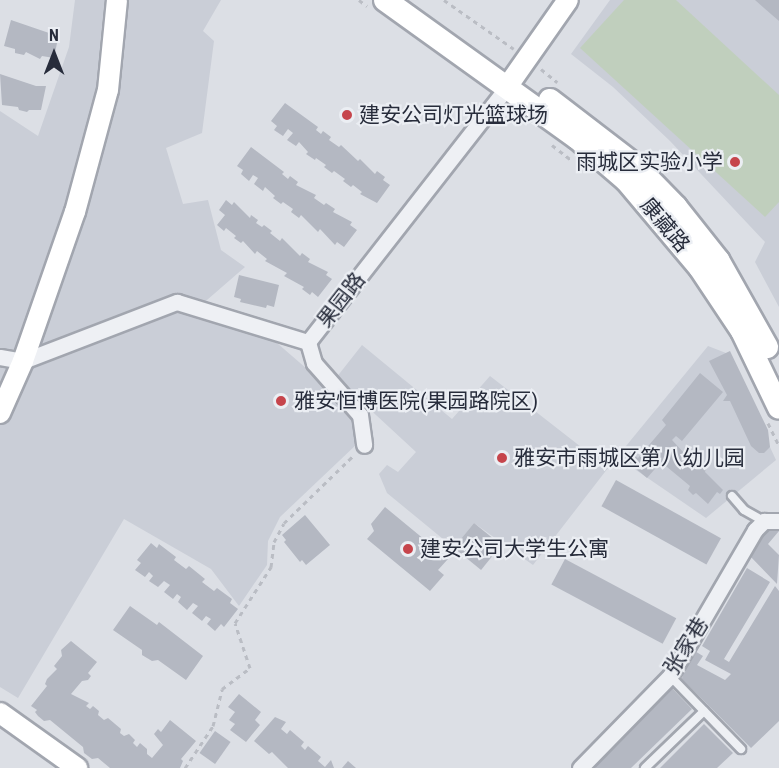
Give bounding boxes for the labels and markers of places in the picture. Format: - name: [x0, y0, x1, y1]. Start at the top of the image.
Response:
- place label: 建安公司灯光篮球场: [359, 102, 548, 128]
- marker: 建安公司灯光篮球场: [340, 108, 354, 122]
- place label: 雨城区实验小学: [576, 149, 723, 175]
- marker: 雨城区实验小学: [728, 155, 742, 169]
- place label: 雅安恒博医院(果园路院区): [294, 388, 538, 414]
- marker: 雅安恒博医院(果园路院区): [272, 392, 290, 410]
- place label: 雅安市雨城区第八幼儿园: [514, 445, 745, 471]
- marker: 雅安市雨城区第八幼儿园: [495, 451, 509, 465]
- place label: 建安公司大学生公寓: [420, 536, 609, 562]
- marker: 建安公司大学生公寓: [401, 542, 415, 556]

